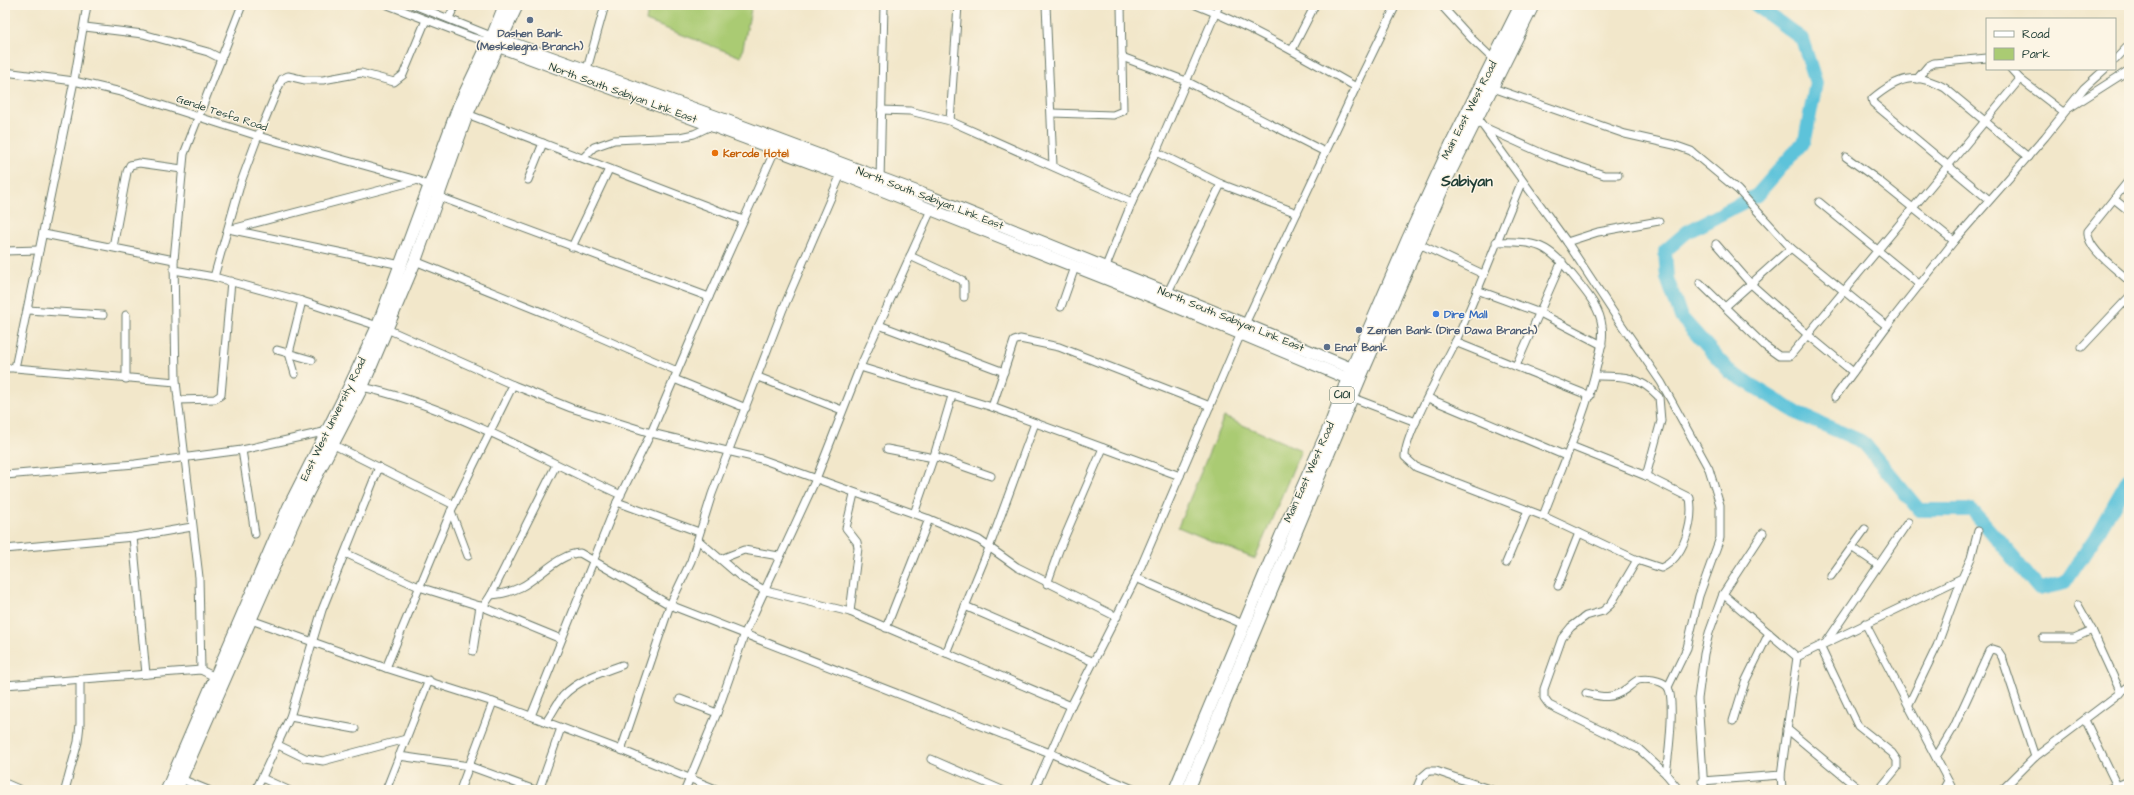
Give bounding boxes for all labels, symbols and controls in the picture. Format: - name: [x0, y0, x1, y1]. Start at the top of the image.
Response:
- marker: Dashen Bank (Meskelegna Branch): [525, 15, 535, 25]
- legend: [1986, 18, 2116, 70]
- place label: Dashen Bank (Meskelegna Branch): [476, 26, 583, 56]
- text: Road: [2022, 26, 2050, 43]
- text: Park: [2022, 46, 2050, 63]
- street label: Main East West Road: [1438, 58, 1501, 162]
- street label: North South Sabiyan Link East: [546, 59, 700, 128]
- street label: Gende Tesfa Road: [174, 91, 270, 135]
- place label: Kerode Hotel: [723, 146, 789, 161]
- marker: Kerode Hotel: [710, 148, 720, 158]
- street label: North South Sabiyan Link East: [854, 163, 1006, 234]
- district label: Sabiyan: [1440, 171, 1493, 193]
- street label: North South Sabiyan Link East: [1155, 283, 1307, 356]
- place label: Dire Mall: [1444, 307, 1488, 322]
- marker: Dire Mall: [1431, 309, 1441, 319]
- place label: Zemen Bank (Dire Dawa Branch): [1367, 323, 1538, 338]
- marker: Zemen Bank (Dire Dawa Branch): [1354, 325, 1364, 335]
- place label: Enat Bank: [1335, 340, 1387, 355]
- marker: Enat Bank: [1322, 342, 1332, 352]
- street label: East West University Road: [297, 354, 371, 484]
- road number: C101: [1330, 387, 1354, 403]
- street label: Main East West Road: [1280, 419, 1338, 525]

